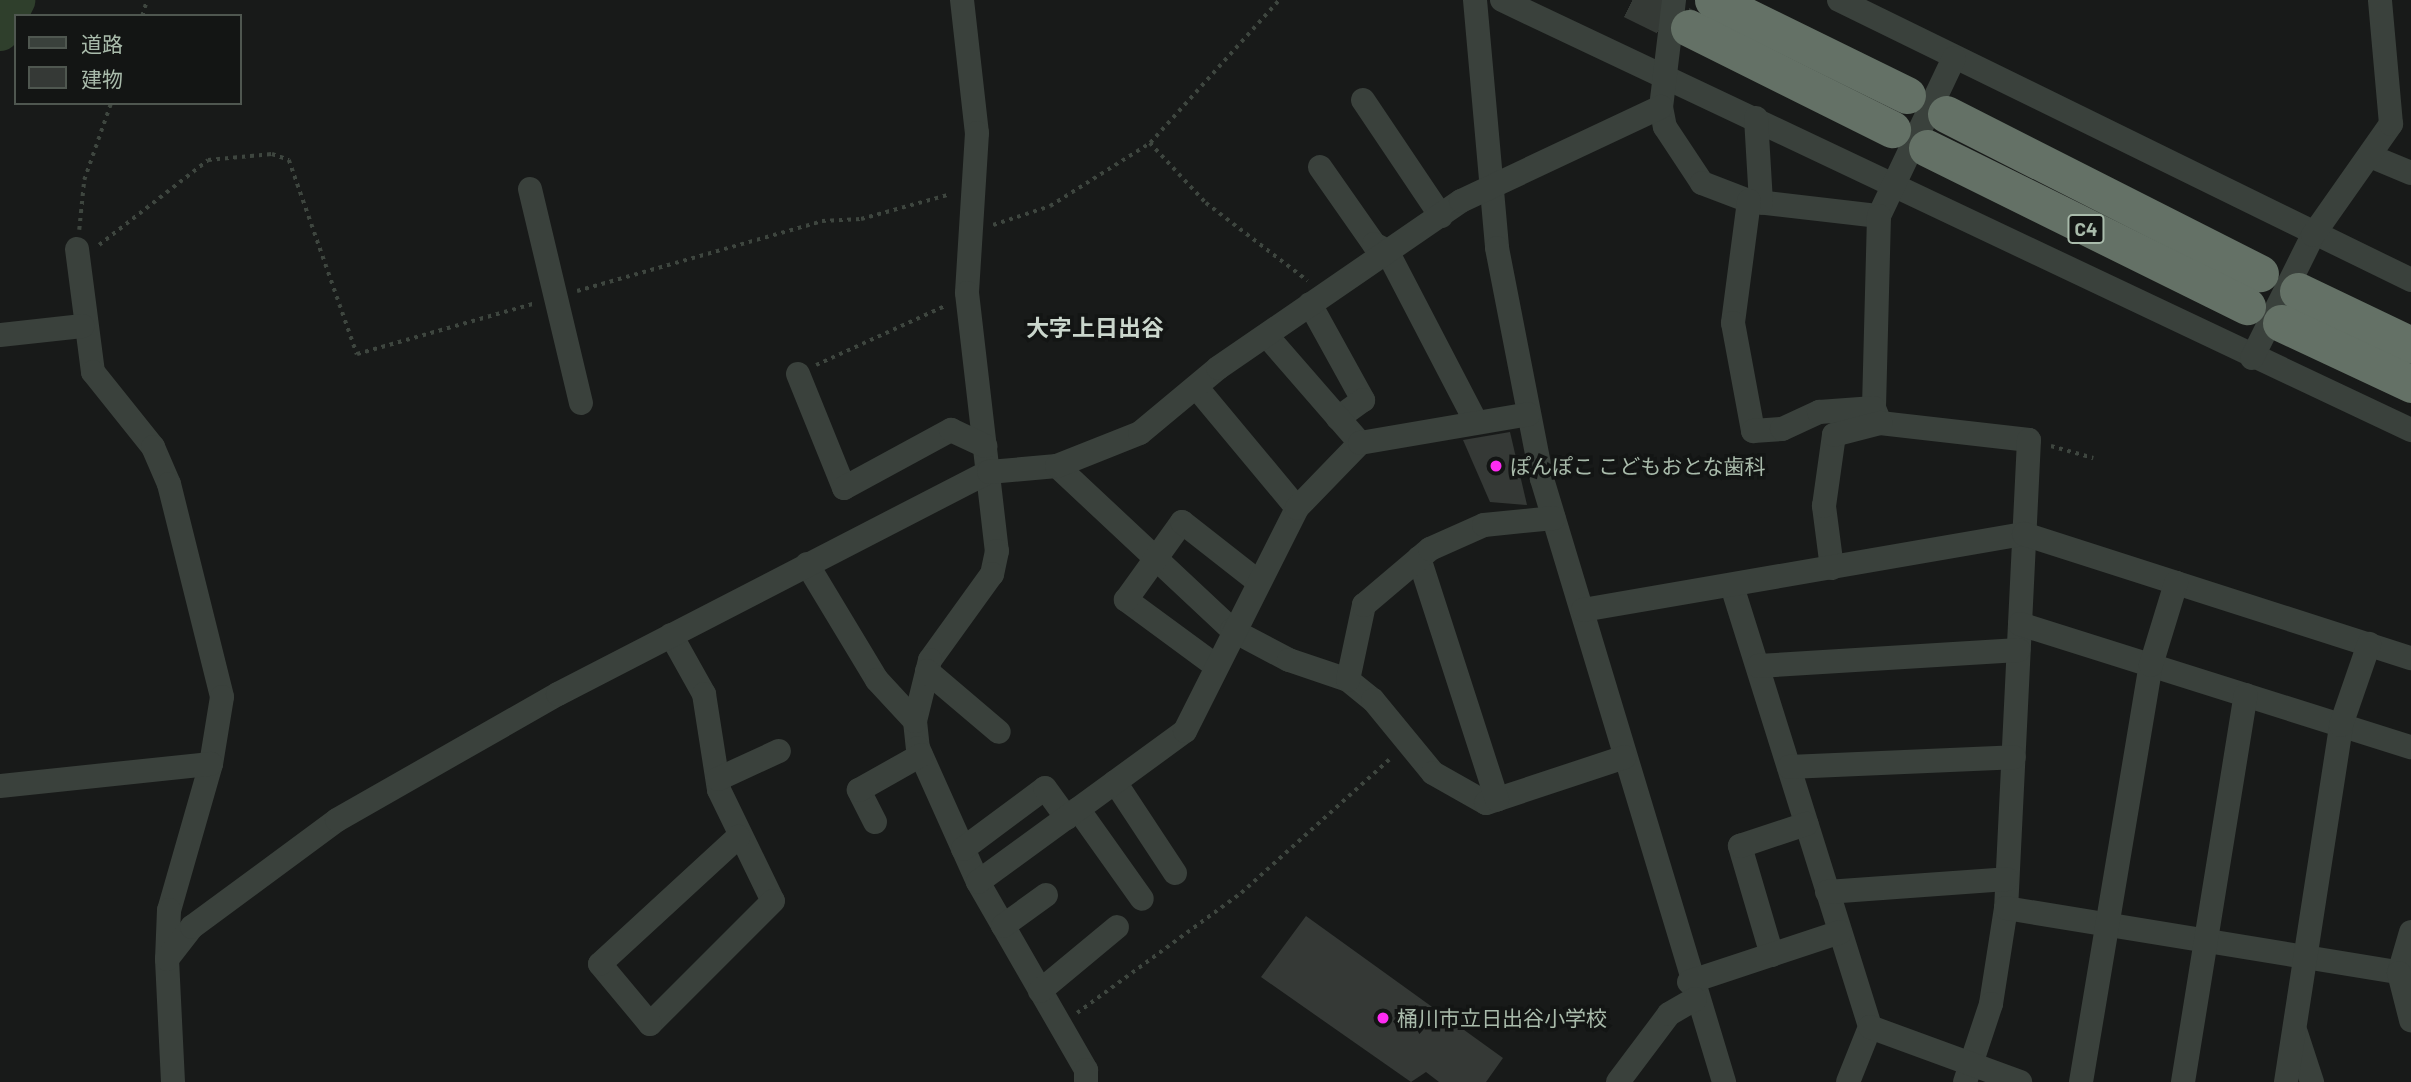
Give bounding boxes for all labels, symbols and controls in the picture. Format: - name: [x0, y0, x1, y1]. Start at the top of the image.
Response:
- legend: [14, 14, 242, 105]
- text: 道路: [81, 31, 123, 56]
- text: 建物: [81, 66, 123, 91]
- road number: C4: [2067, 214, 2105, 244]
- district label: 大字上日出谷: [1026, 313, 1164, 341]
- place label: ぽんぽこ こどもおとな歯科: [1510, 453, 1766, 479]
- marker: ぽんぽこ こどもおとな歯科: [1488, 458, 1504, 474]
- place label: 桶川市立日出谷小学校: [1397, 1005, 1607, 1031]
- marker: 桶川市立日出谷小学校: [1375, 1010, 1391, 1026]

